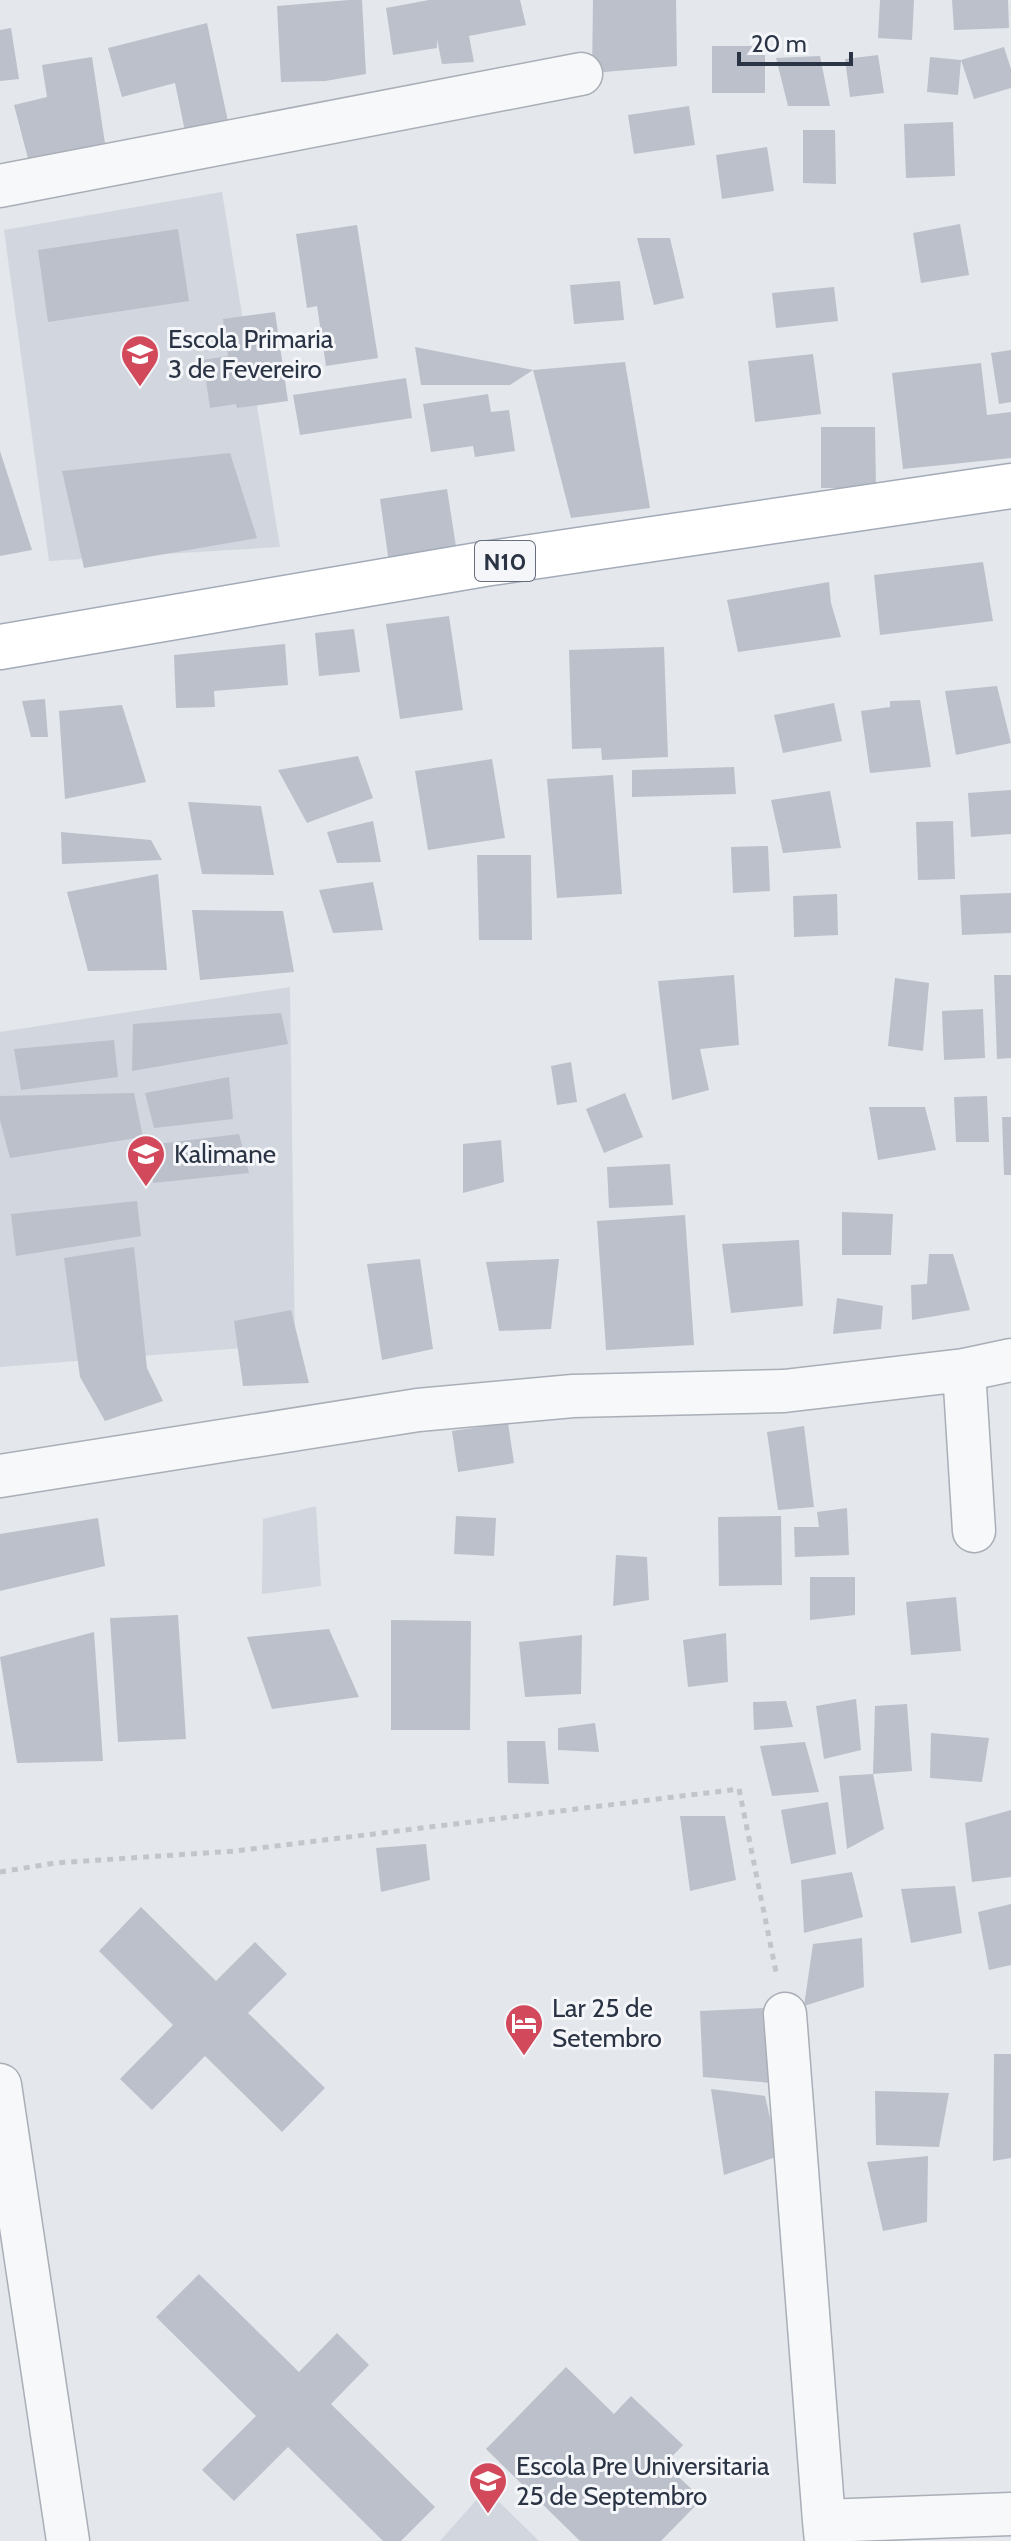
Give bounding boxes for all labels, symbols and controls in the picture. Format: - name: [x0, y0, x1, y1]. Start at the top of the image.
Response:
- scale bar: [739, 16, 851, 66]
- text: 20 m: [751, 29, 807, 58]
- place label: Escola Primaria 3 de Fevereiro: [168, 323, 334, 385]
- school or university icon: Escola Primaria 3 de Fevereiro: [119, 333, 161, 388]
- road number: N10: [475, 541, 535, 581]
- school or university icon: Kalimane: [125, 1133, 167, 1188]
- place label: Kalimane: [174, 1138, 276, 1170]
- place label: Lar 25 de Setembro: [552, 1992, 662, 2054]
- hotel icon: Lar 25 de Setembro: [503, 2002, 545, 2057]
- place label: Escola Pre Universitaria 25 de Septembro: [516, 2450, 770, 2512]
- school or university icon: Escola Pre Universitaria 25 de Septembro: [467, 2460, 509, 2515]

